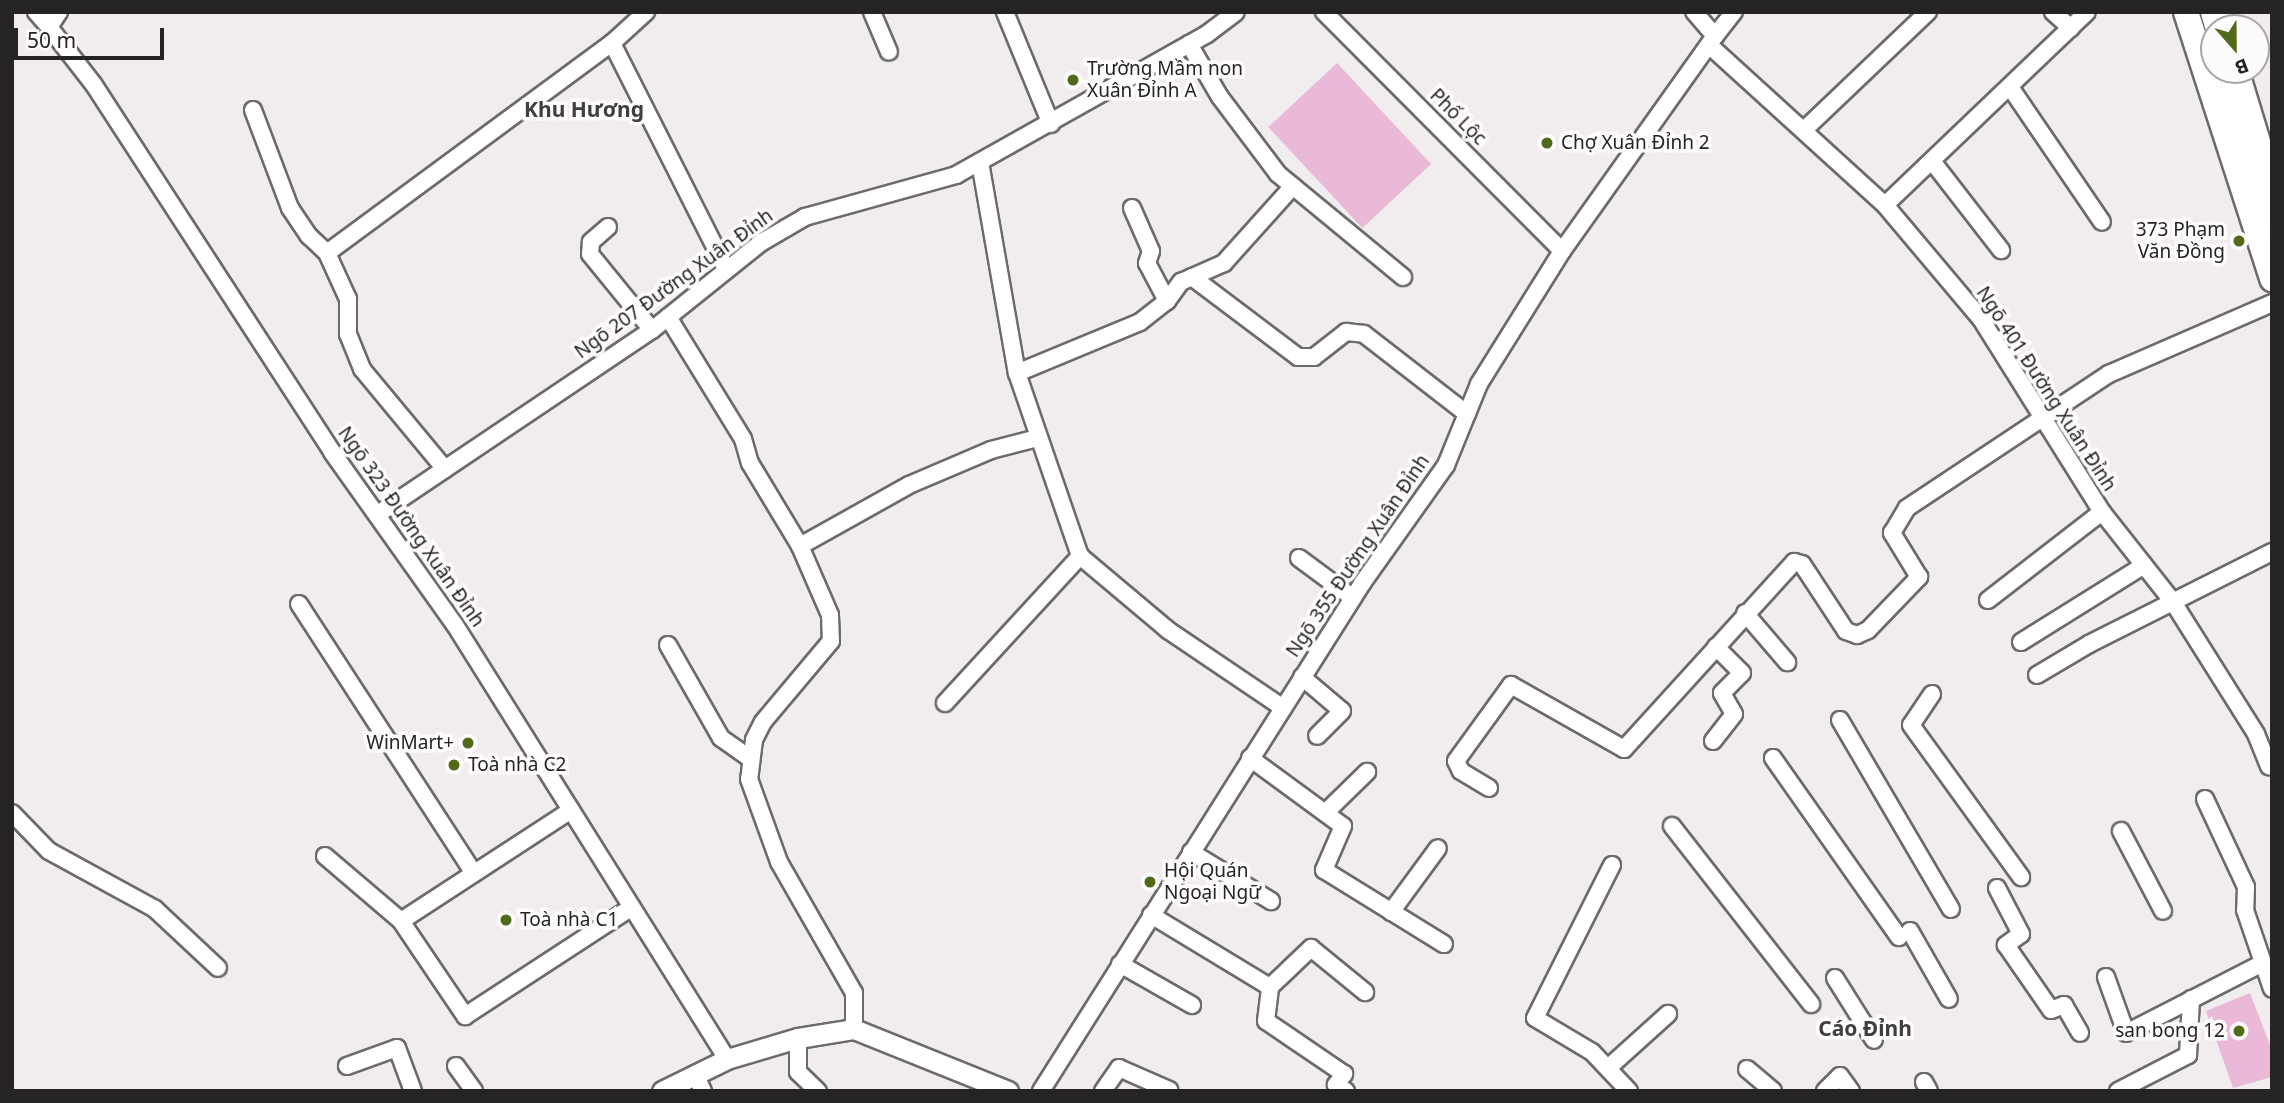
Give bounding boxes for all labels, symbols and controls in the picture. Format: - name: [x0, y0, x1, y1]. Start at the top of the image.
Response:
- scale bar: [18, 14, 168, 58]
- north arrow: [2200, 14, 2270, 84]
- text: 50 m: [27, 26, 76, 54]
- text: B: [2231, 52, 2252, 81]
- place label: Trường Mầm non Xuân Đỉnh A: [1087, 58, 1243, 102]
- marker: Trường Mầm non Xuân Đỉnh A: [1065, 72, 1081, 88]
- street label: Phố Lộc: [1425, 84, 1491, 150]
- district label: Khu Hương: [524, 96, 644, 122]
- place label: Chợ Xuân Đỉnh 2: [1561, 132, 1710, 154]
- marker: Chợ Xuân Đỉnh 2: [1539, 135, 1555, 151]
- street label: Ngõ 207 Đường Xuân Đỉnh: [570, 204, 778, 364]
- place label: 373 Phạm Văn Đồng: [2136, 219, 2225, 263]
- marker: 373 Phạm Văn Đồng: [2231, 233, 2247, 249]
- street label: Ngõ 401 Đường Xuân Đỉnh: [1971, 282, 2121, 496]
- street label: Ngõ 323 Đường Xuân Đỉnh: [333, 422, 489, 632]
- street label: Ngõ 355 Đường Xuân Đỉnh: [1282, 450, 1434, 662]
- place label: WinMart+: [366, 732, 454, 754]
- marker: WinMart+: [460, 735, 476, 751]
- place label: Toà nhà C2: [468, 754, 566, 776]
- marker: Toà nhà C2: [446, 757, 462, 773]
- place label: Hội Quán Ngoại Ngữ: [1164, 860, 1261, 904]
- marker: Hội Quán Ngoại Ngữ: [1142, 874, 1158, 890]
- place label: Toà nhà C1: [520, 909, 618, 931]
- marker: Toà nhà C1: [498, 912, 514, 928]
- district label: Cáo Đỉnh: [1818, 1015, 1912, 1041]
- place label: san bong 12: [2115, 1020, 2225, 1042]
- marker: san bong 12: [2231, 1023, 2247, 1039]

